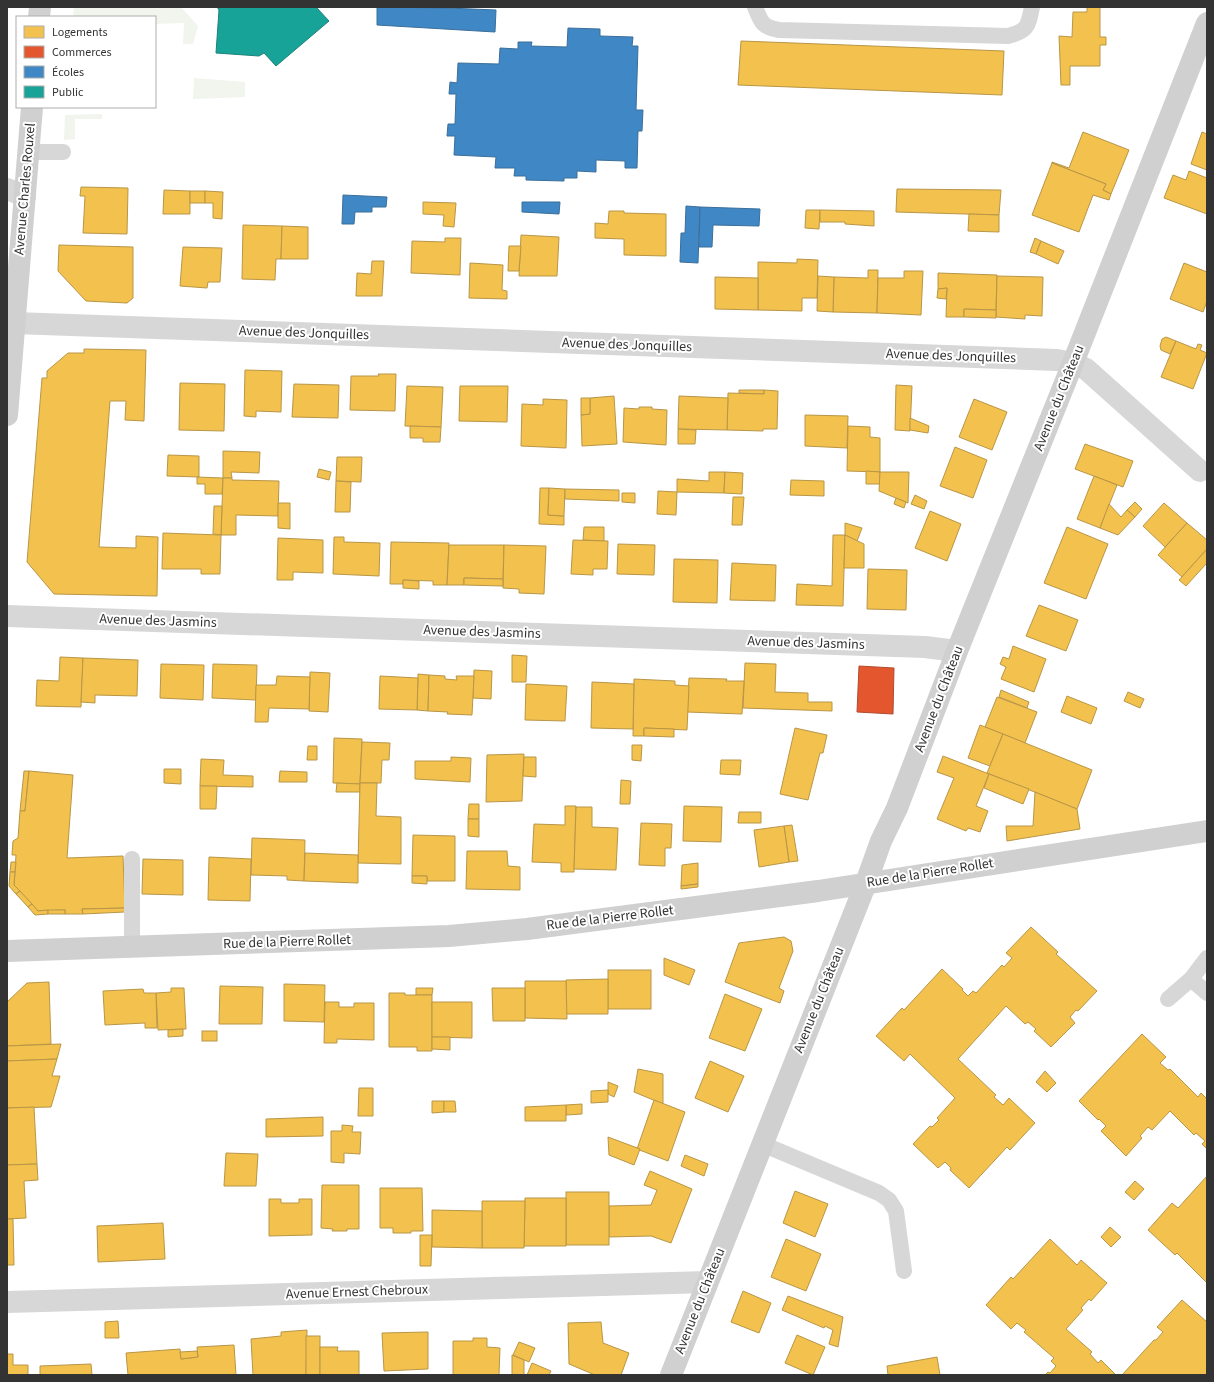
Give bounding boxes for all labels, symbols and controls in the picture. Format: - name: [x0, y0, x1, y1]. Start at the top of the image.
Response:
- legend: [16, 16, 156, 108]
- text: Logements: [52, 24, 107, 41]
- text: Commerces: [52, 44, 111, 61]
- text: Écoles: [52, 64, 84, 81]
- text: Public: [52, 84, 84, 101]
- street label: Avenue Charles Rouxel: [9, 122, 41, 256]
- street label: Avenue des Jonquilles: [239, 321, 369, 345]
- street label: Avenue des Jonquilles: [562, 333, 692, 357]
- street label: Avenue du Château: [1029, 342, 1089, 454]
- street label: Avenue des Jonquilles: [886, 344, 1016, 368]
- street label: Avenue des Jasmins: [99, 609, 217, 633]
- street label: Avenue des Jasmins: [423, 620, 541, 644]
- street label: Avenue des Jasmins: [747, 631, 865, 655]
- street label: Avenue du Château: [909, 643, 969, 755]
- street label: Rue de la Pierre Rollet: [865, 853, 995, 893]
- street label: Rue de la Pierre Rollet: [545, 900, 675, 936]
- street label: Rue de la Pierre Rollet: [223, 930, 352, 954]
- street label: Avenue du Château: [789, 944, 849, 1056]
- street label: Avenue du Château: [670, 1245, 730, 1357]
- street label: Avenue Ernest Chebroux: [286, 1279, 429, 1304]

